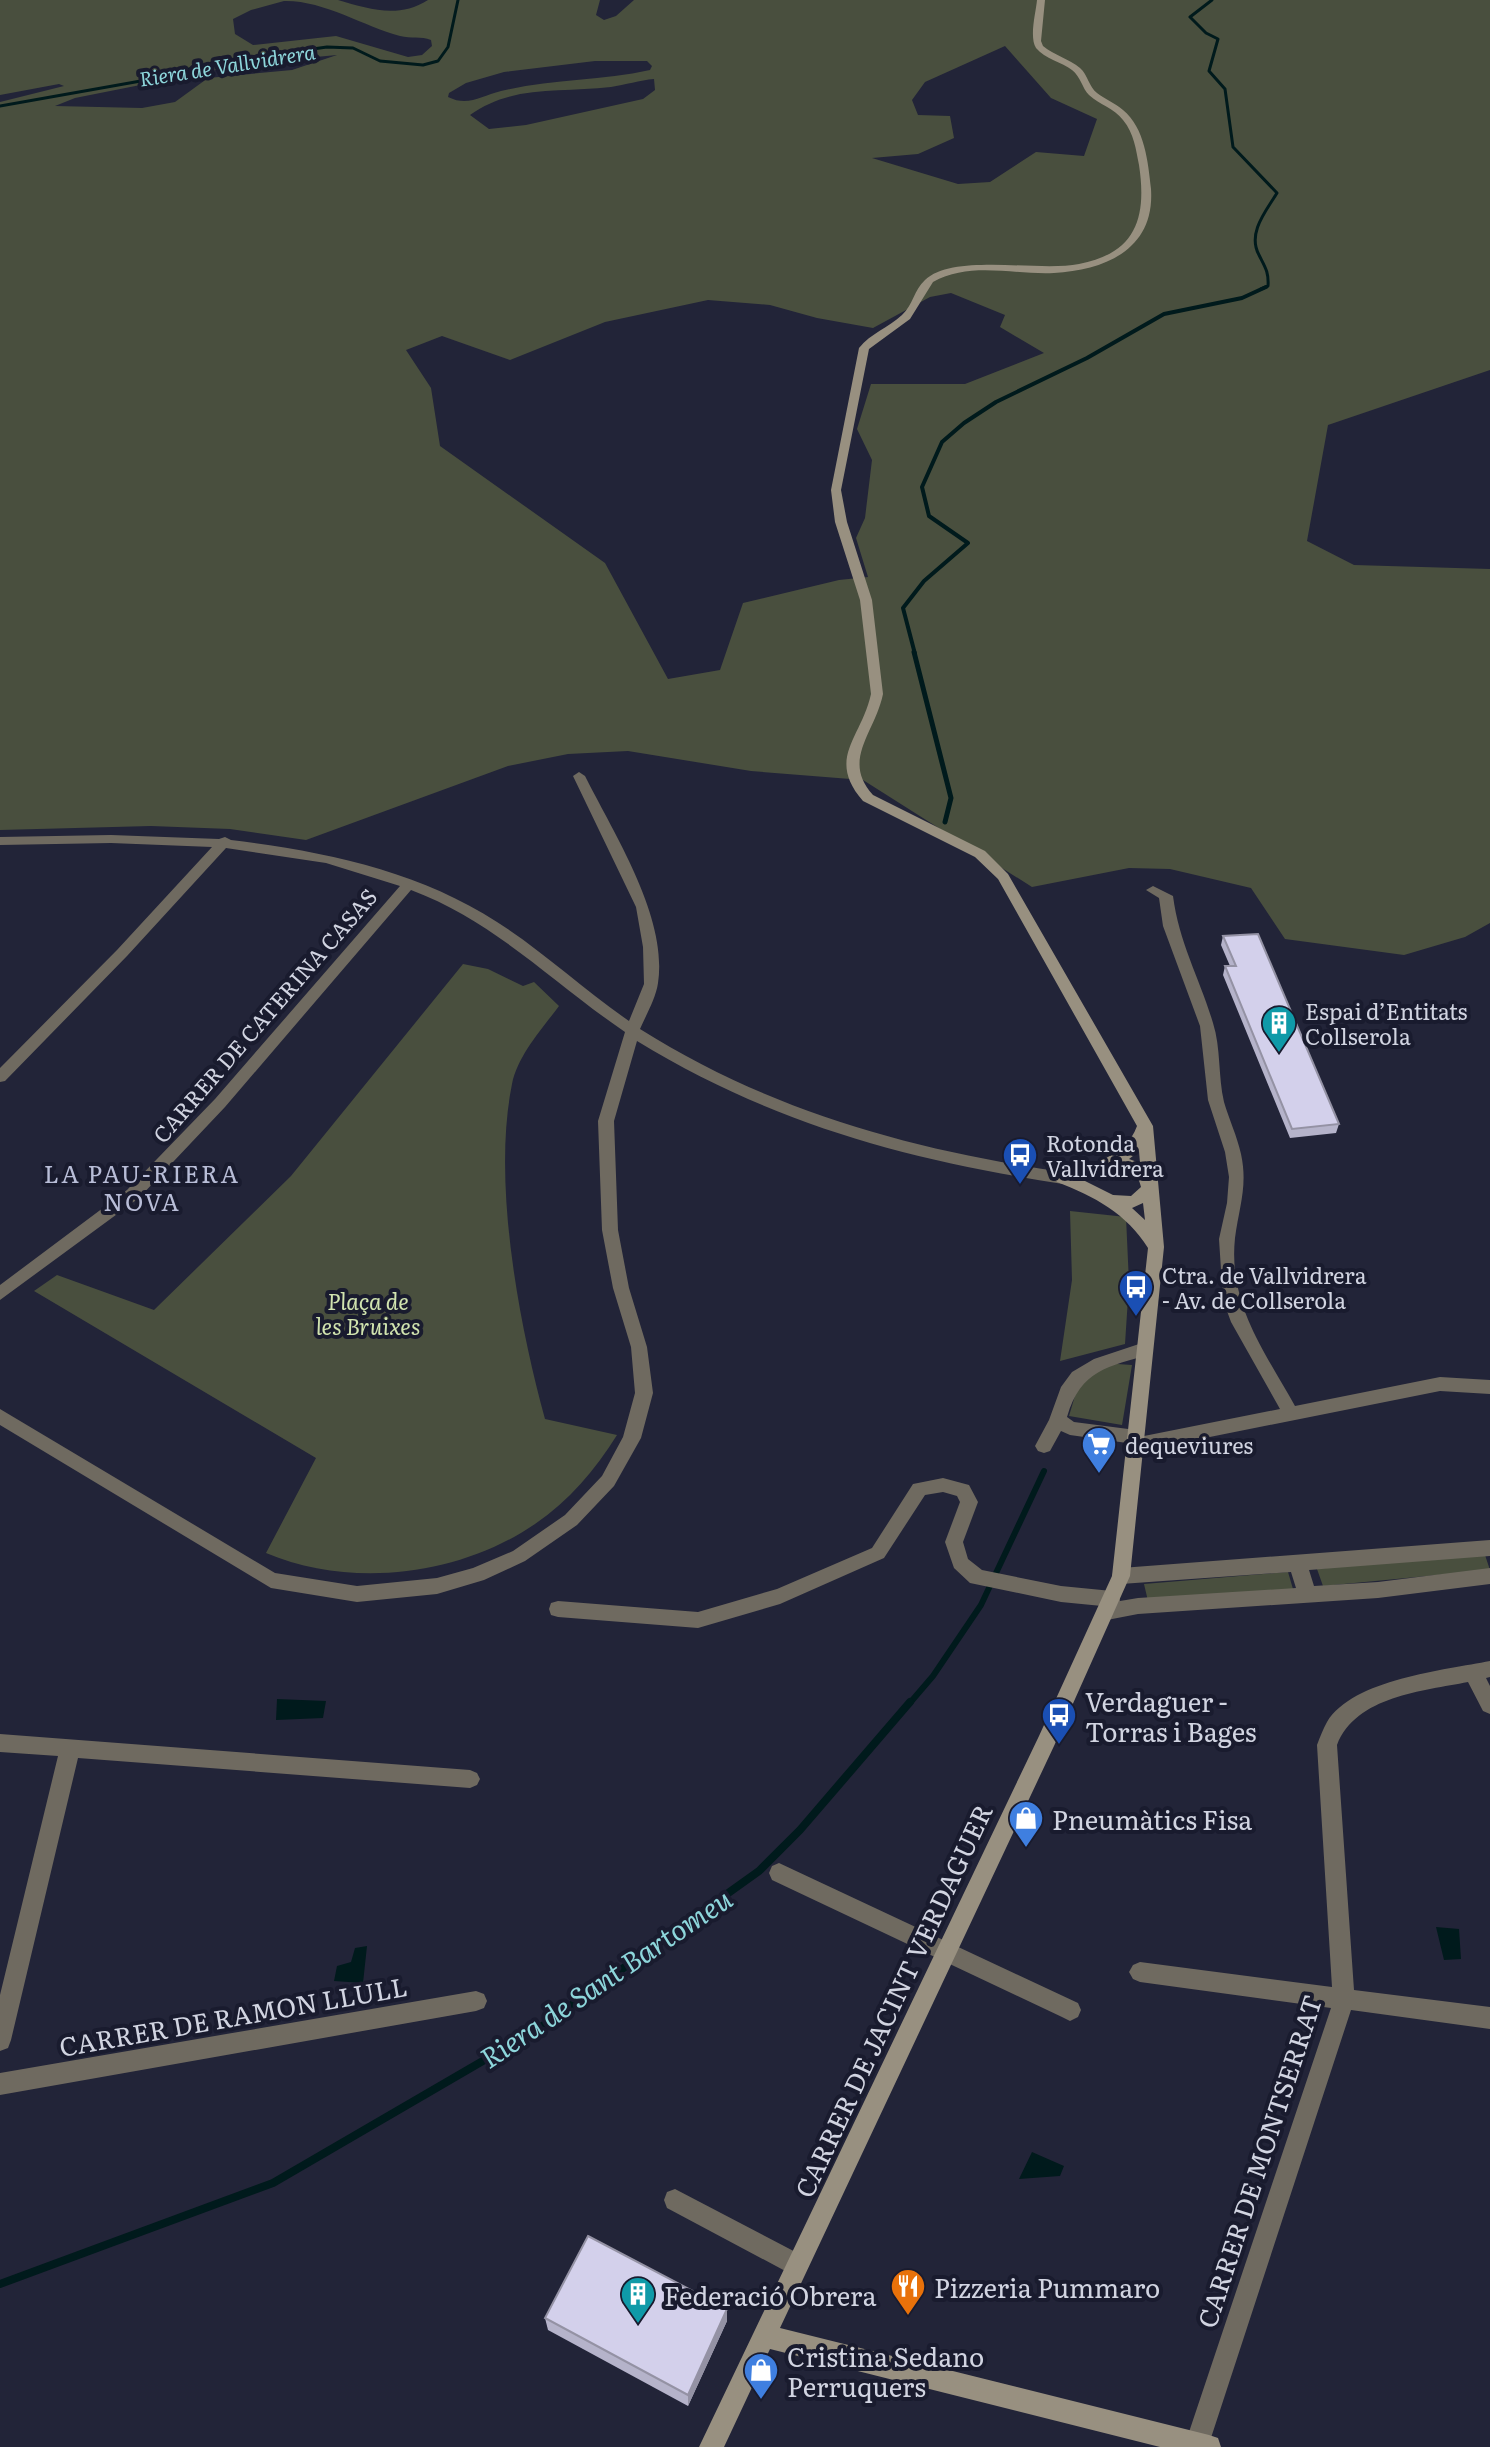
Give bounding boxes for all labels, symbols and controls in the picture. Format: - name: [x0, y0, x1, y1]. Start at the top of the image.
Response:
- water label: Riera de Vallvidrera: [137, 35, 318, 93]
- street label: CARRER DE CATERINA CASAS: [144, 881, 384, 1149]
- place label: Espai d’Entitats Collserola: [1305, 994, 1468, 1052]
- building icon: Espai d’Entitats Collserola: [1260, 1004, 1298, 1054]
- place label: Rotonda Vallvidrera: [1046, 1126, 1164, 1184]
- bus stop icon: Rotonda Vallvidrera: [1001, 1136, 1039, 1186]
- district label: LA PAU-RIERA NOVA: [44, 1155, 240, 1218]
- place label: Ctra. de Vallvidrera - Av. de Collserola: [1162, 1258, 1367, 1316]
- bus stop icon: Ctra. de Vallvidrera - Av. de Collserola: [1117, 1268, 1155, 1318]
- park label: Plaça de les Bruixes: [316, 1284, 420, 1342]
- supermarket icon: dequeviures: [1080, 1425, 1118, 1475]
- place label: dequeviures: [1125, 1428, 1253, 1461]
- place label: Verdaguer - Torras i Bages: [1085, 1681, 1257, 1750]
- bus stop icon: Verdaguer - Torras i Bages: [1040, 1696, 1078, 1746]
- street label: CARRER DE JACINT VERDAGUER: [783, 1796, 1001, 2203]
- shop icon: Pneumàtics Fisa: [1007, 1799, 1045, 1849]
- place label: Pneumàtics Fisa: [1052, 1799, 1252, 1838]
- water label: Riera de Sant Bartomeu: [471, 1877, 740, 2077]
- street label: CARRER DE RAMON LLULL: [56, 1965, 410, 2065]
- street label: CARRER DE MONTSERRAT: [1186, 1990, 1330, 2332]
- restaurant icon: Pizzeria Pummaro: [889, 2267, 927, 2317]
- place label: Pizzeria Pummaro: [934, 2267, 1160, 2306]
- building icon: Federació Obrera: [619, 2275, 657, 2325]
- place label: Federació Obrera: [664, 2275, 876, 2314]
- place label: Cristina Sedano Perruquers: [787, 2336, 984, 2405]
- shop icon: Cristina Sedano Perruquers: [742, 2351, 780, 2401]

